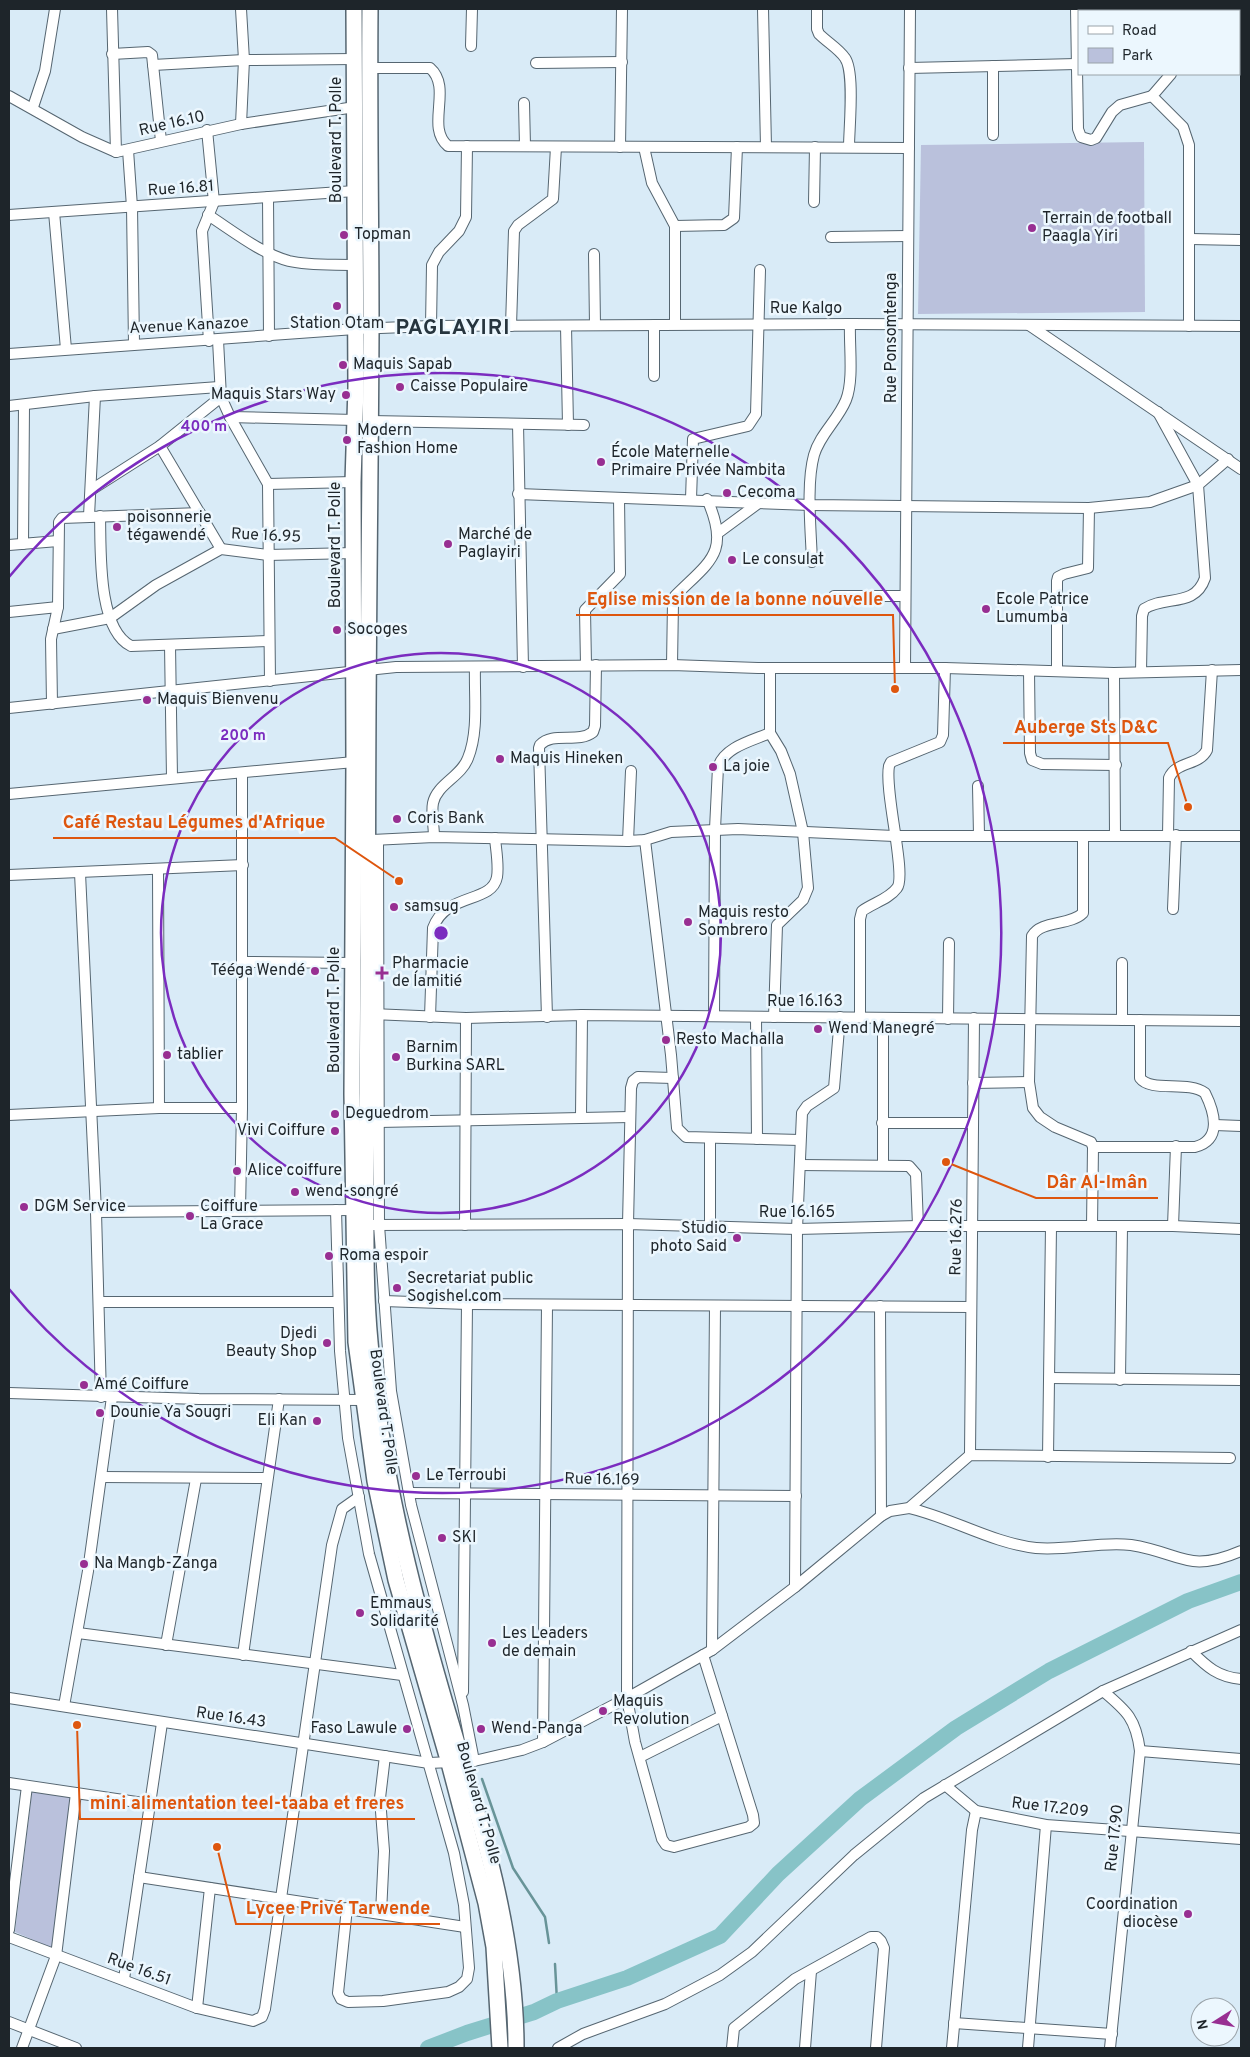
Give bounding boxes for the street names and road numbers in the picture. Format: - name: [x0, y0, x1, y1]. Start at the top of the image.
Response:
- street label: Boulevard T. Polle: [327, 77, 347, 203]
- street label: Rue 16.10: [137, 107, 207, 141]
- street label: Rue 16.81: [147, 177, 215, 201]
- street label: Rue Ponsomtenga: [882, 273, 902, 403]
- street label: Rue Kalgo: [770, 299, 842, 319]
- street label: Avenue Kanazoe: [129, 313, 249, 339]
- street label: Boulevard T. Polle: [326, 482, 346, 608]
- street label: Rue 16.95: [230, 524, 302, 548]
- street label: Boulevard T. Polle: [325, 947, 345, 1073]
- street label: Rue 16.163: [767, 992, 843, 1012]
- street label: Rue 16.276: [946, 1198, 968, 1276]
- street label: Rue 16.165: [759, 1203, 835, 1223]
- street label: Boulevard T. Polle: [364, 1348, 402, 1476]
- street label: Rue 16.169: [564, 1469, 640, 1491]
- street label: Rue 16.43: [195, 1703, 267, 1733]
- street label: Boulevard T. Polle: [451, 1739, 505, 1867]
- street label: Rue 17.209: [1010, 1793, 1090, 1823]
- street label: Rue 17.90: [1102, 1803, 1128, 1873]
- street label: Rue 16.51: [104, 1949, 174, 1991]

